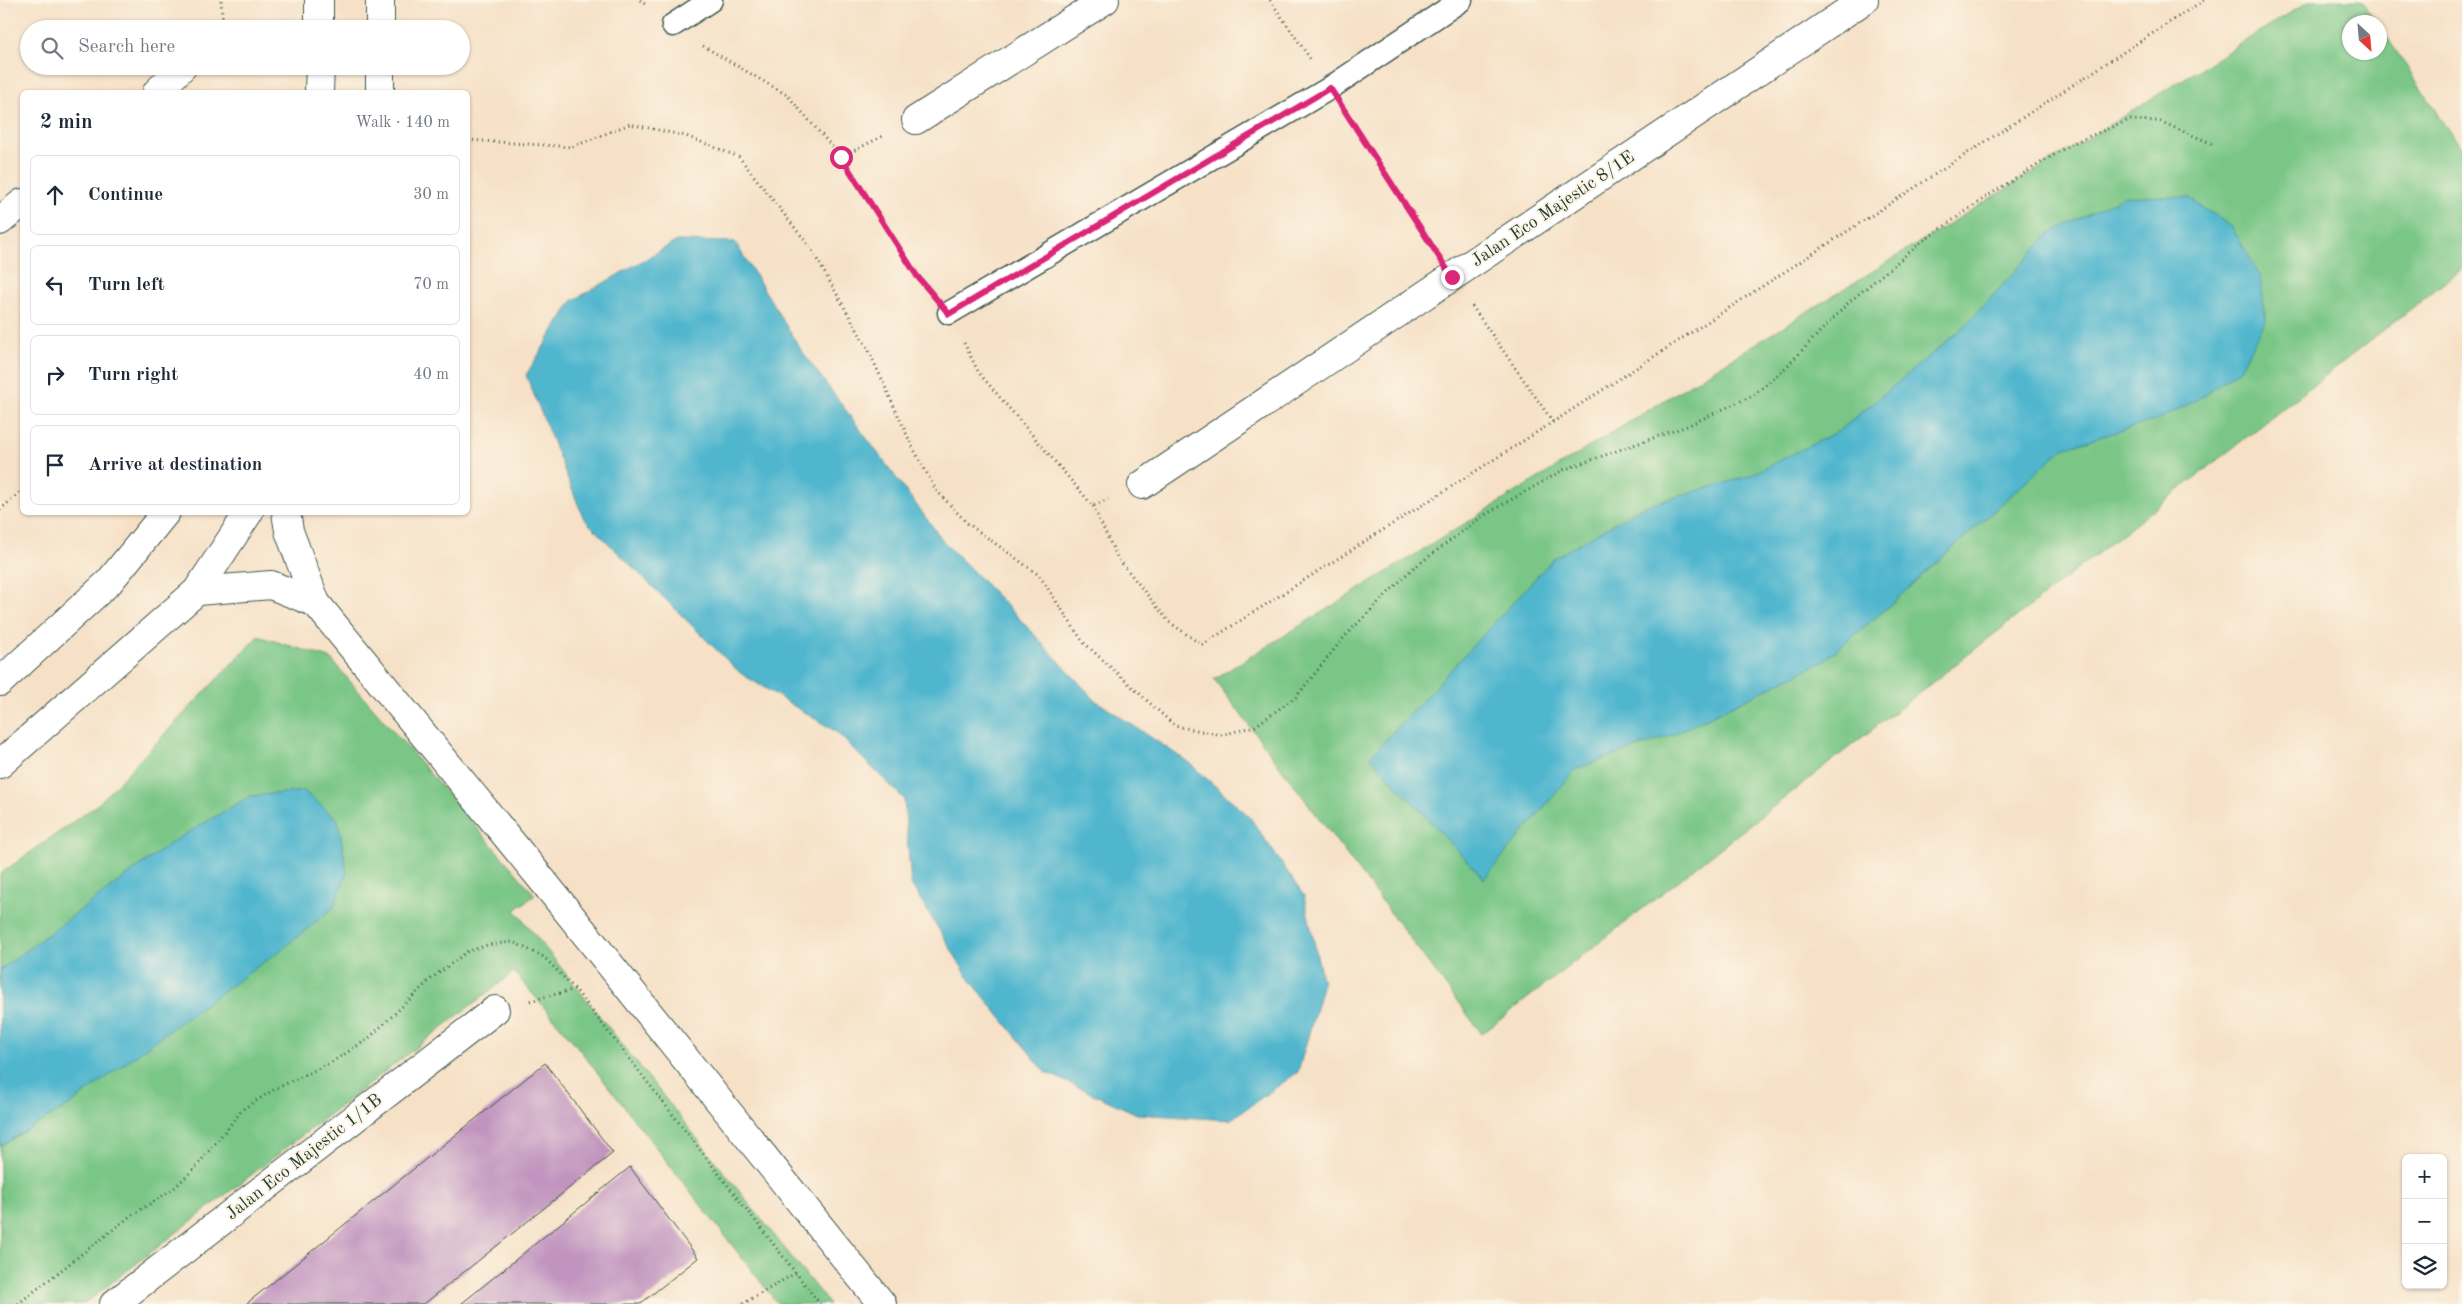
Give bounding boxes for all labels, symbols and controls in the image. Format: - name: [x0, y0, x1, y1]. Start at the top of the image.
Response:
- north arrow: [2342, 15, 2387, 60]
- search box: [20, 20, 470, 75]
- icon: search: [38, 34, 66, 62]
- text: Search here: [78, 38, 175, 57]
- text: 2 min: [40, 112, 93, 133]
- text: Walk · 140 m: [355, 115, 450, 131]
- route start: [830, 146, 853, 169]
- street label: Jalan Eco Majestic 8/1E: [1468, 148, 1638, 270]
- icon: ahead: [41, 181, 69, 209]
- text: Continue: [88, 186, 163, 205]
- text: 30 m: [413, 187, 449, 203]
- route end: [1441, 266, 1464, 289]
- icon: left: [41, 271, 69, 299]
- text: Turn left: [88, 276, 165, 295]
- text: 70 m: [413, 277, 449, 293]
- icon: right: [41, 361, 69, 389]
- text: Turn right: [88, 366, 178, 385]
- text: 40 m: [413, 367, 449, 383]
- icon: arrive: [41, 451, 69, 479]
- text: Arrive at destination: [88, 456, 262, 475]
- street label: Jalan Eco Majestic 1/1B: [223, 1091, 385, 1223]
- map controls: [2402, 1154, 2447, 1289]
- button: +: [2402, 1154, 2447, 1199]
- button: −: [2402, 1199, 2447, 1244]
- button: layers: [2402, 1244, 2447, 1289]

